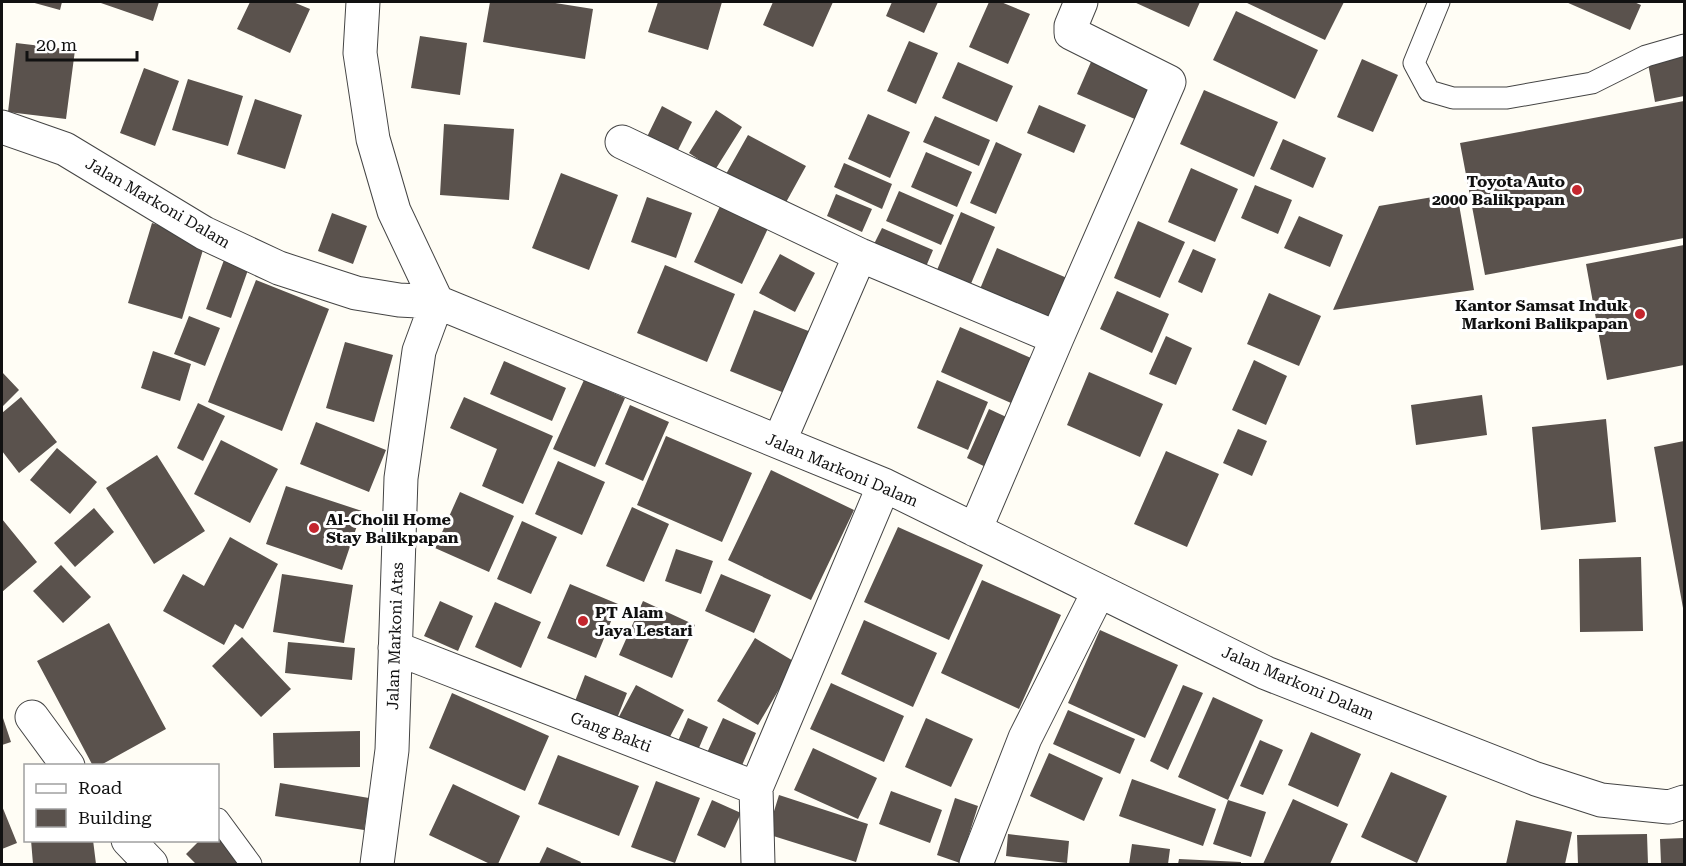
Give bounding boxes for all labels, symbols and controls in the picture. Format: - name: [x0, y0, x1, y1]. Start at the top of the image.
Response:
- scale bar: [27, 24, 136, 62]
- text: 20 m: [36, 34, 77, 55]
- street label: Jalan Markoni Dalam: [82, 154, 234, 252]
- place label: Toyota Auto 2000 Balikpapan: [1432, 172, 1565, 209]
- marker: Toyota Auto 2000 Balikpapan: [1570, 183, 1584, 197]
- place label: Kantor Samsat Induk Markoni Balikpapan: [1455, 296, 1628, 333]
- marker: Kantor Samsat Induk Markoni Balikpapan: [1633, 307, 1647, 321]
- street label: Jalan Markoni Dalam: [763, 429, 921, 511]
- place label: Al-Cholil Home Stay Balikpapan: [326, 510, 459, 547]
- marker: Al-Cholil Home Stay Balikpapan: [307, 521, 321, 535]
- street label: Jalan Markoni Atas: [383, 561, 407, 710]
- place label: PT Alam Jaya Lestari: [595, 603, 693, 640]
- marker: PT Alam Jaya Lestari: [576, 614, 590, 628]
- street label: Jalan Markoni Dalam: [1219, 642, 1377, 724]
- street label: Gang Bakti: [568, 708, 654, 756]
- legend: [24, 764, 219, 842]
- text: Road: [78, 777, 123, 798]
- text: Building: [78, 807, 152, 828]

